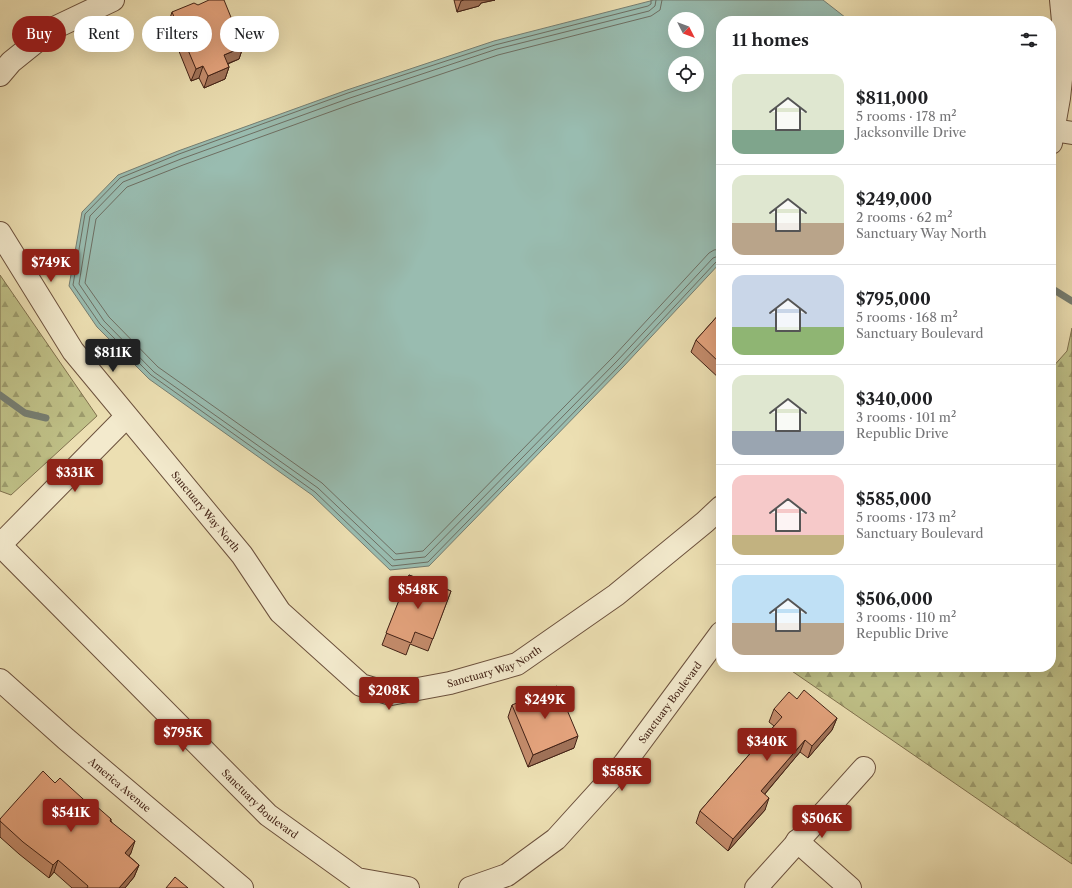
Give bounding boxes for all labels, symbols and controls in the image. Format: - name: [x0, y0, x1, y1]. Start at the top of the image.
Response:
- north arrow: [668, 12, 704, 48]
- map controls: [668, 12, 704, 92]
- chip: Buy: [12, 16, 66, 52]
- chip: Rent: [74, 16, 134, 52]
- chip: Filters: [142, 16, 212, 52]
- chip: New: [220, 16, 279, 52]
- icon: filters: [1018, 29, 1040, 51]
- text: 11 homes: [732, 30, 809, 50]
- button: locate: [668, 56, 704, 92]
- text: $811,000: [856, 88, 928, 108]
- icon: home: [764, 90, 812, 138]
- text: 5 rooms · 178 m²: [856, 108, 957, 124]
- text: Jacksonville Drive: [856, 124, 966, 140]
- text: $249,000: [856, 189, 932, 209]
- icon: home: [764, 191, 812, 239]
- text: 2 rooms · 62 m²: [856, 209, 953, 225]
- text: Sanctuary Way North: [856, 225, 987, 241]
- pin: $749K: [23, 249, 79, 283]
- text: $749K: [31, 254, 71, 270]
- text: $795,000: [856, 289, 931, 309]
- icon: home: [764, 291, 812, 339]
- text: 5 rooms · 168 m²: [856, 309, 958, 325]
- text: Sanctuary Boulevard: [856, 325, 983, 341]
- pin: $811K: [85, 339, 141, 373]
- text: $811K: [94, 344, 132, 360]
- text: $340,000: [856, 389, 933, 409]
- icon: home: [764, 391, 812, 439]
- text: 3 rooms · 101 m²: [856, 409, 956, 425]
- text: Republic Drive: [856, 425, 948, 441]
- pin: $331K: [47, 459, 103, 493]
- text: $331K: [56, 464, 94, 480]
- street label: Sanctuary Way North: [169, 468, 243, 555]
- text: $585,000: [856, 489, 932, 509]
- icon: home: [764, 491, 812, 539]
- text: 5 rooms · 173 m²: [856, 509, 956, 525]
- text: Sanctuary Boulevard: [856, 525, 983, 541]
- pin: $548K: [390, 576, 446, 610]
- text: $548K: [398, 581, 438, 597]
- text: $506,000: [856, 589, 933, 609]
- icon: home: [764, 591, 812, 639]
- text: 3 rooms · 110 m²: [856, 609, 956, 625]
- text: Republic Drive: [856, 625, 948, 641]
- street label: Sanctuary Way North: [445, 642, 544, 690]
- street label: Sanctuary Boulevard: [635, 659, 704, 746]
- pin: $208K: [361, 677, 417, 711]
- text: $208K: [368, 682, 410, 698]
- pin: $249K: [517, 686, 573, 720]
- text: $249K: [525, 691, 565, 707]
- pin: $795K: [155, 719, 211, 753]
- text: $795K: [163, 724, 203, 740]
- pin: $340K: [739, 728, 795, 762]
- text: $340K: [747, 733, 787, 749]
- street label: America Avenue: [85, 754, 154, 815]
- pin: $585K: [594, 758, 650, 792]
- text: $585K: [602, 763, 642, 779]
- street label: Sanctuary Boulevard: [219, 766, 301, 841]
- pin: $541K: [43, 799, 99, 833]
- text: $541K: [52, 804, 90, 820]
- pin: $506K: [794, 805, 850, 839]
- text: $506K: [802, 810, 842, 826]

